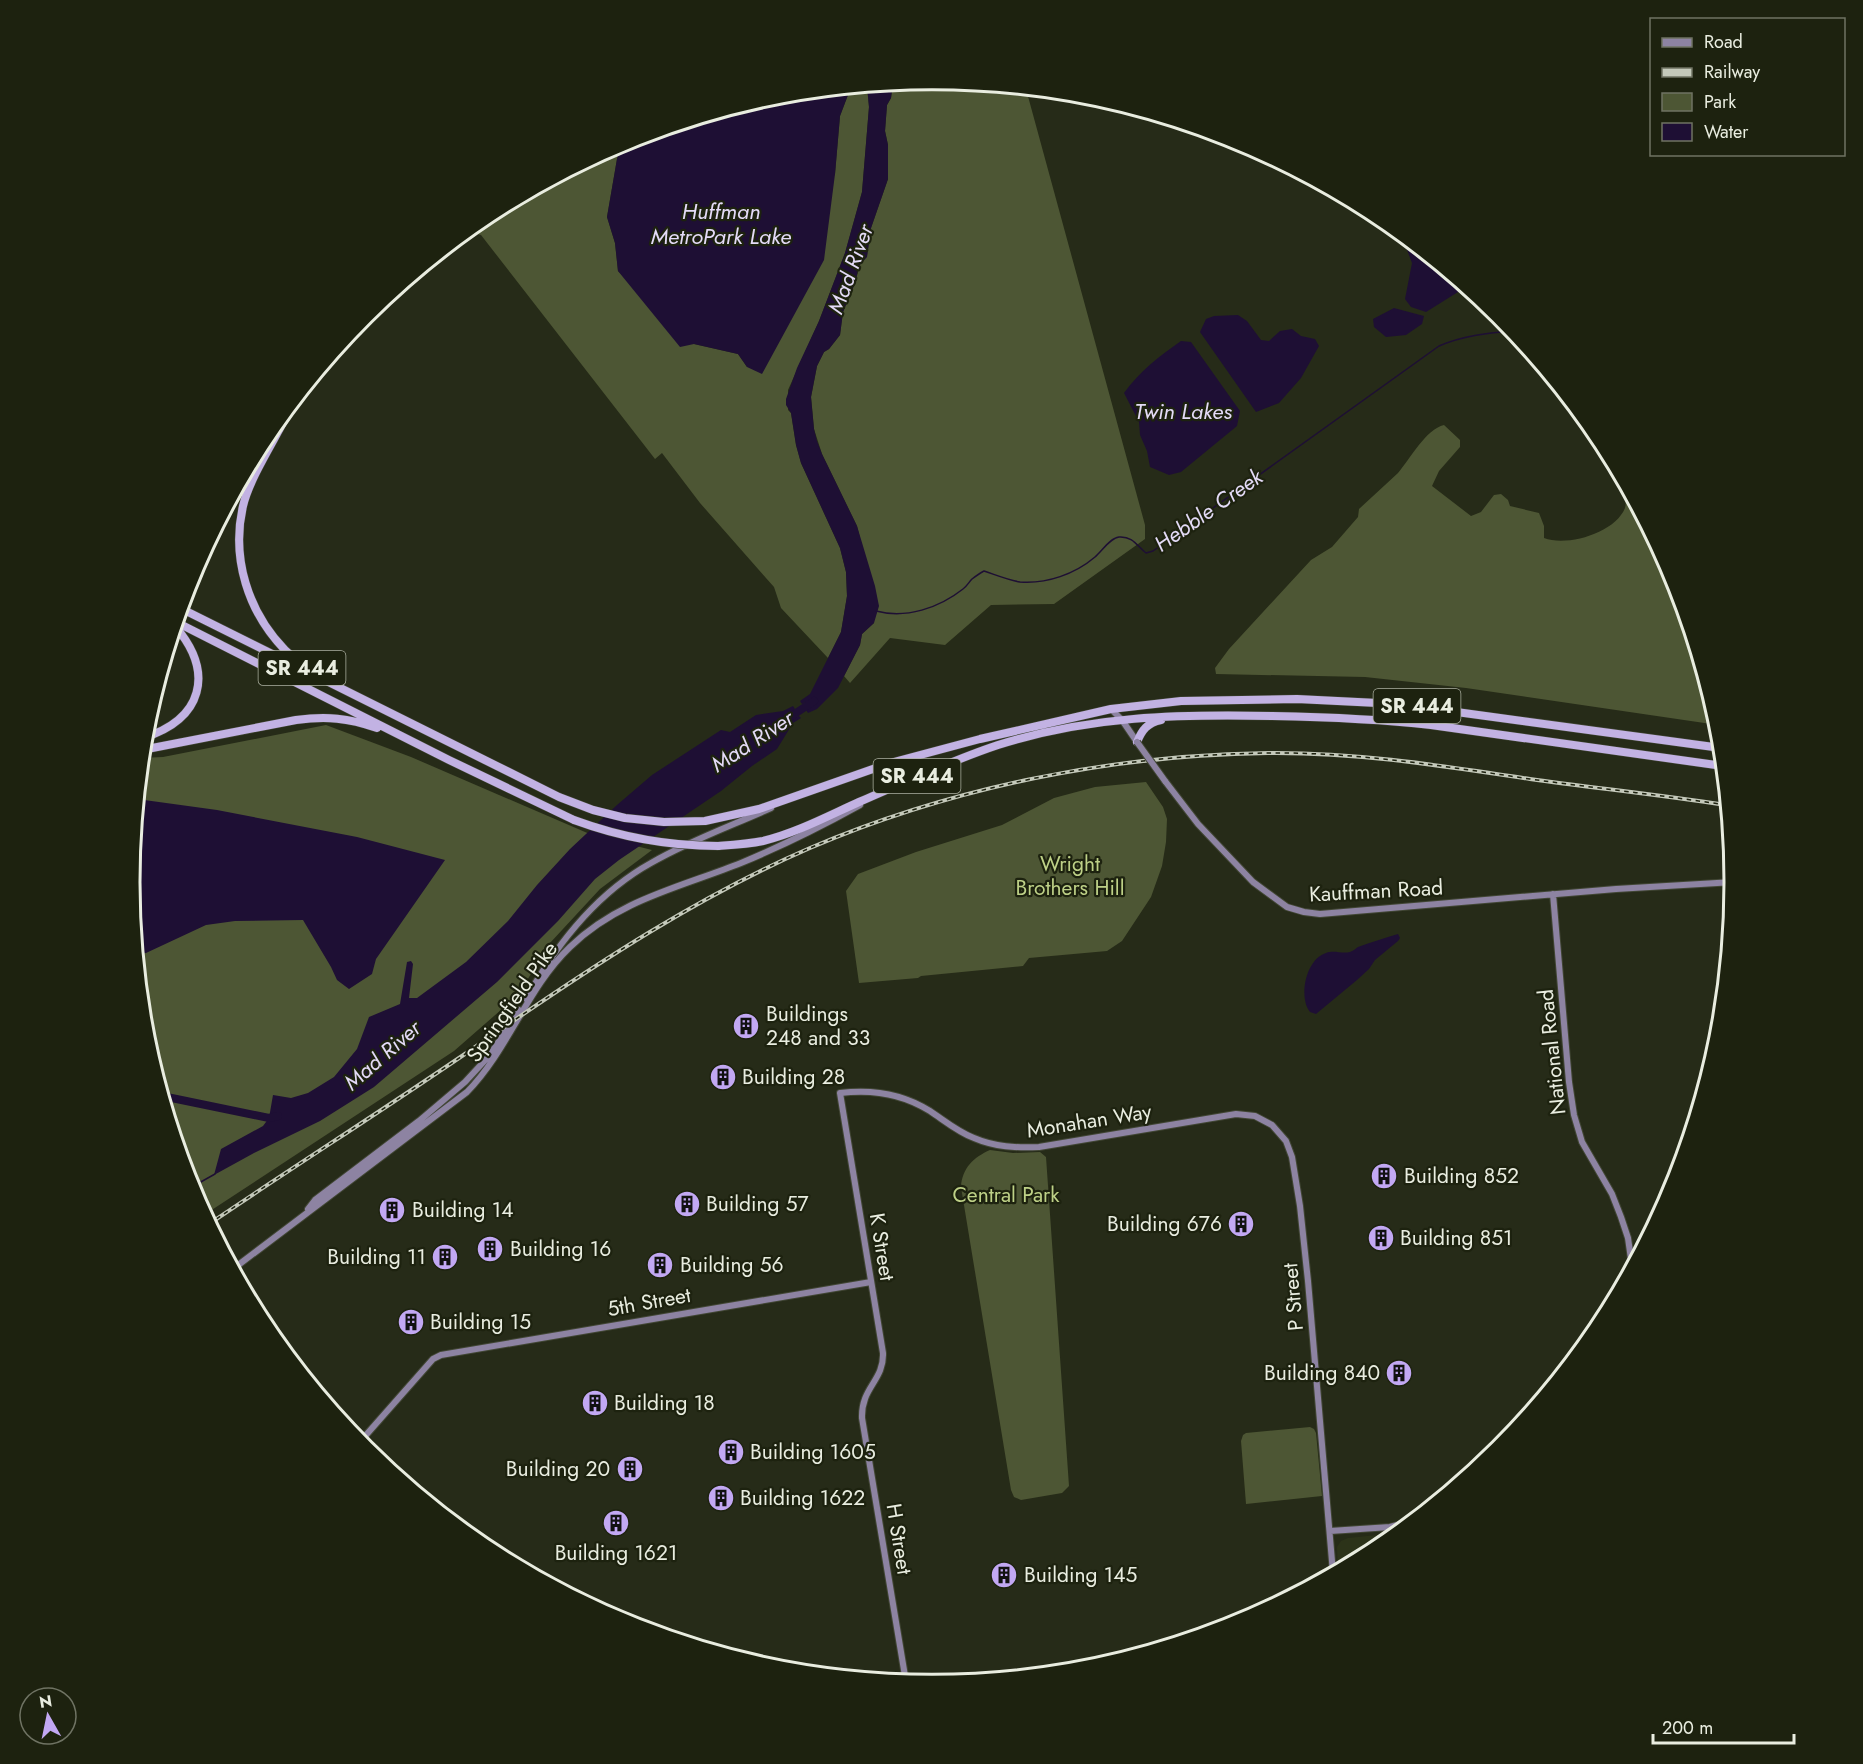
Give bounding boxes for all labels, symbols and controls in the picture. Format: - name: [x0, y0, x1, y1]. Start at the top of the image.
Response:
- legend: [1650, 18, 1845, 156]
- text: Road: [1704, 29, 1743, 55]
- text: Railway: [1704, 59, 1760, 85]
- text: Park: [1704, 89, 1736, 115]
- text: Water: [1704, 119, 1749, 145]
- water label: Huffman MetroPark Lake: [651, 195, 791, 252]
- water label: Mad River: [819, 218, 882, 318]
- water label: Twin Lakes: [1134, 395, 1232, 427]
- water label: Hebble Creek: [1147, 460, 1270, 559]
- road number: SR 444: [258, 651, 346, 685]
- road number: SR 444: [1374, 689, 1460, 723]
- water label: Mad River: [704, 701, 801, 780]
- road number: SR 444: [874, 759, 960, 793]
- park label: Wright Brothers Hill: [1015, 849, 1125, 903]
- street label: Kauffman Road: [1308, 873, 1444, 909]
- street label: Springfield Pike: [459, 935, 565, 1068]
- street label: National Road: [1531, 988, 1573, 1116]
- place label: Buildings 248 and 33: [766, 999, 870, 1053]
- water label: Mad River: [336, 1011, 429, 1098]
- building icon: Buildings 248 and 33: [731, 1011, 761, 1041]
- building icon: Building 28: [708, 1062, 738, 1092]
- place label: Building 28: [742, 1062, 845, 1092]
- street label: Monahan Way: [1024, 1096, 1154, 1146]
- building icon: Building 852: [1369, 1161, 1399, 1191]
- place label: Building 852: [1404, 1161, 1519, 1191]
- park label: Central Park: [952, 1180, 1060, 1210]
- building icon: Building 57: [672, 1189, 702, 1219]
- place label: Building 57: [706, 1189, 809, 1219]
- building icon: Building 14: [377, 1195, 407, 1225]
- place label: Building 14: [412, 1195, 513, 1225]
- place label: Building 676: [1107, 1209, 1222, 1239]
- building icon: Building 676: [1226, 1209, 1256, 1239]
- street label: K Street: [862, 1211, 902, 1283]
- building icon: Building 851: [1366, 1223, 1396, 1253]
- place label: Building 851: [1400, 1223, 1513, 1253]
- building icon: Building 16: [475, 1234, 505, 1264]
- place label: Building 16: [510, 1234, 611, 1264]
- place label: Building 11: [327, 1242, 426, 1272]
- building icon: Building 11: [430, 1242, 460, 1272]
- building icon: Building 56: [645, 1250, 675, 1280]
- place label: Building 56: [680, 1250, 784, 1280]
- street label: P Street: [1275, 1262, 1311, 1332]
- street label: 5th Street: [605, 1280, 693, 1324]
- building icon: Building 15: [396, 1307, 426, 1337]
- place label: Building 15: [430, 1307, 531, 1337]
- place label: Building 840: [1264, 1358, 1380, 1388]
- building icon: Building 840: [1384, 1358, 1414, 1388]
- building icon: Building 18: [580, 1388, 610, 1418]
- place label: Building 18: [614, 1388, 715, 1418]
- building icon: Building 1605: [716, 1437, 746, 1467]
- place label: Building 1605: [750, 1437, 876, 1467]
- place label: Building 20: [506, 1454, 610, 1484]
- building icon: Building 20: [615, 1454, 645, 1484]
- building icon: Building 1622: [706, 1483, 736, 1513]
- place label: Building 1622: [740, 1483, 865, 1513]
- street label: H Street: [879, 1501, 919, 1577]
- building icon: Building 1621: [601, 1508, 631, 1538]
- place label: Building 1621: [555, 1538, 677, 1568]
- building icon: Building 145: [989, 1560, 1019, 1590]
- place label: Building 145: [1024, 1560, 1137, 1590]
- north arrow: [18, 1686, 78, 1746]
- text: N: [38, 1689, 54, 1714]
- scale bar: [1653, 1707, 1794, 1745]
- text: 200 m: [1662, 1715, 1713, 1741]

